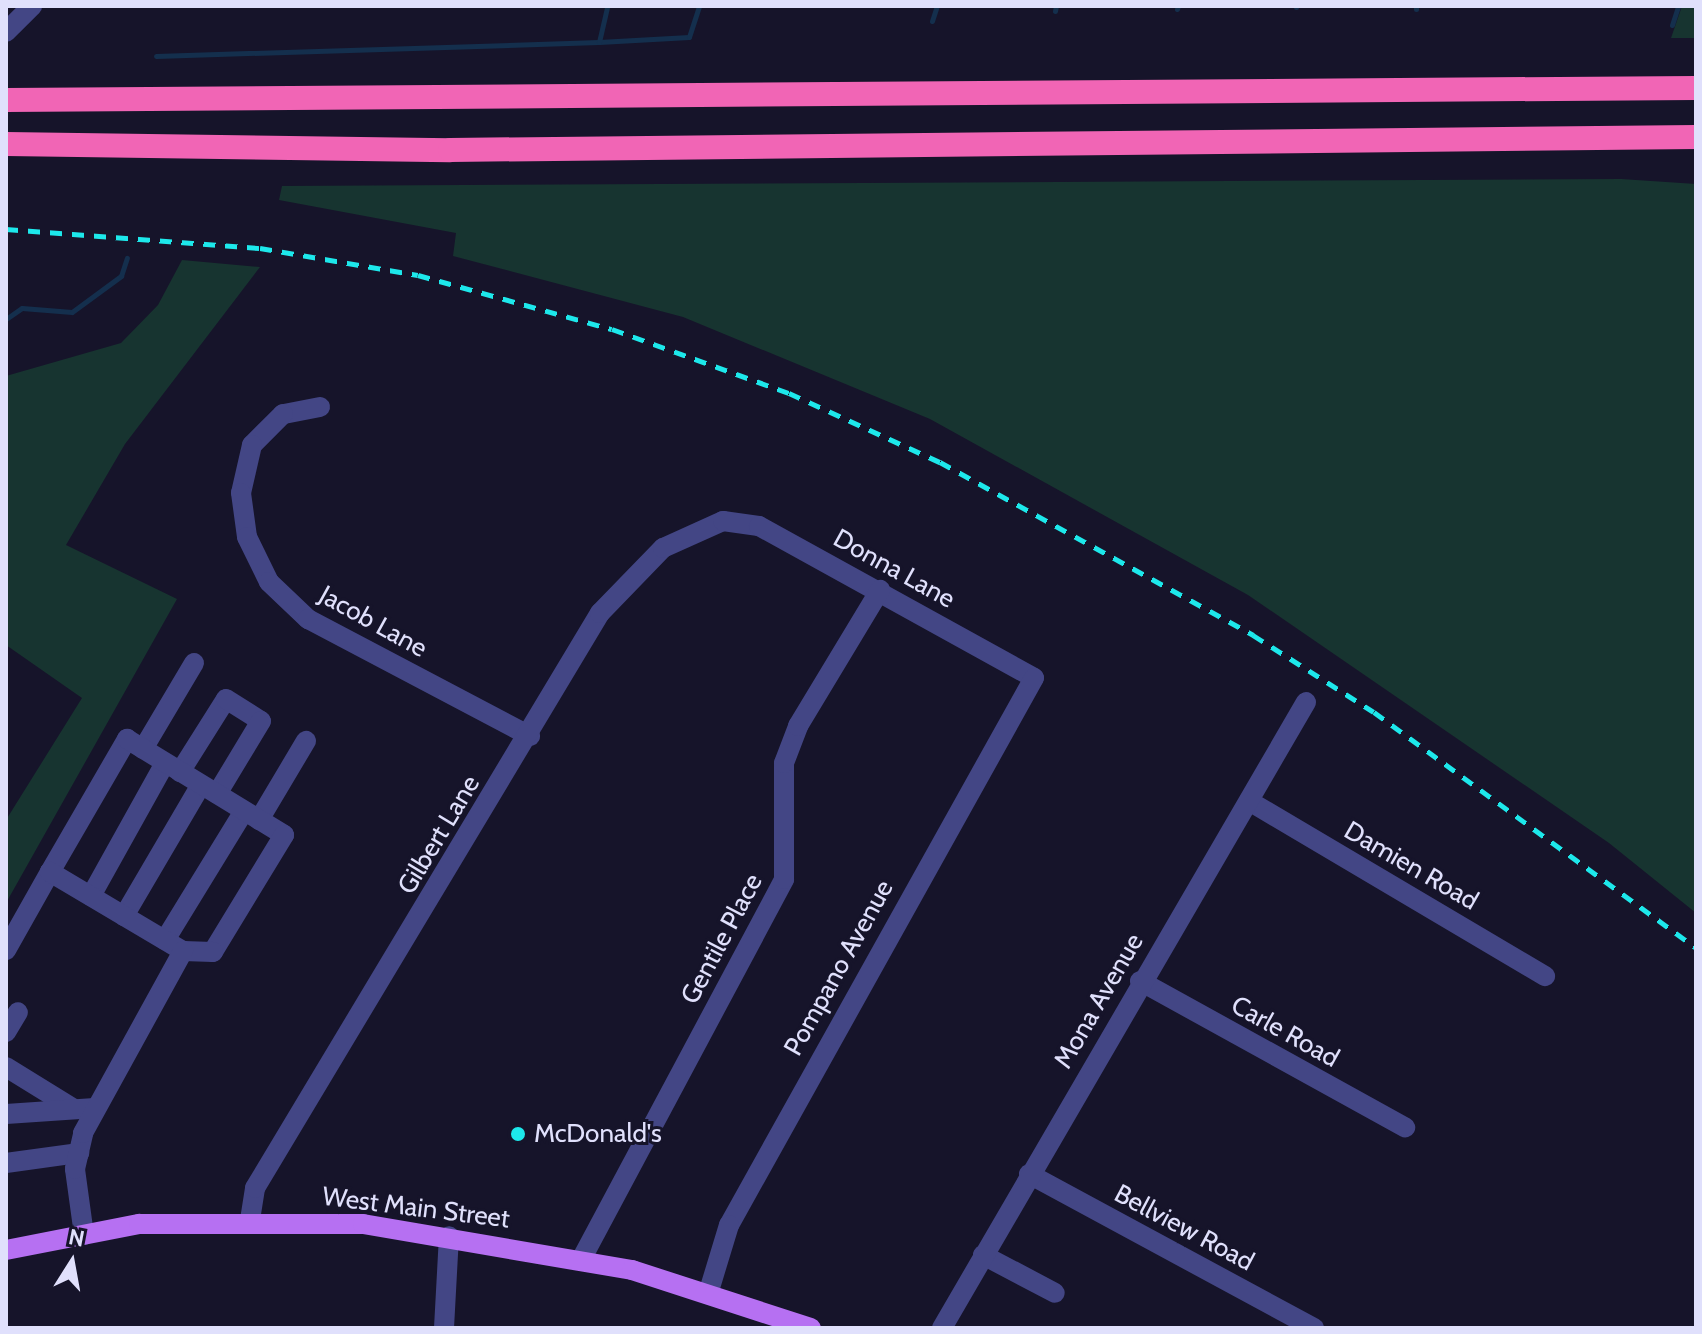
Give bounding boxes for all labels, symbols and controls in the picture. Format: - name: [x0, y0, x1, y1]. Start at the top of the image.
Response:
- street label: Donna Lane: [828, 523, 960, 615]
- street label: Jacob Lane: [314, 580, 432, 664]
- street label: Gilbert Lane: [391, 770, 487, 900]
- street label: Damien Road: [1338, 815, 1484, 917]
- street label: Gentile Place: [675, 869, 769, 1009]
- street label: Pompano Avenue: [778, 875, 900, 1061]
- street label: Mona Avenue: [1048, 928, 1150, 1074]
- street label: Carle Road: [1226, 990, 1344, 1074]
- place label: McDonald's: [534, 1118, 662, 1150]
- marker: McDonald's: [509, 1125, 527, 1143]
- street label: Bellview Road: [1109, 1178, 1259, 1278]
- street label: West Main Street: [321, 1181, 511, 1235]
- north arrow: [32, 1222, 112, 1302]
- text: N: [66, 1223, 87, 1253]

